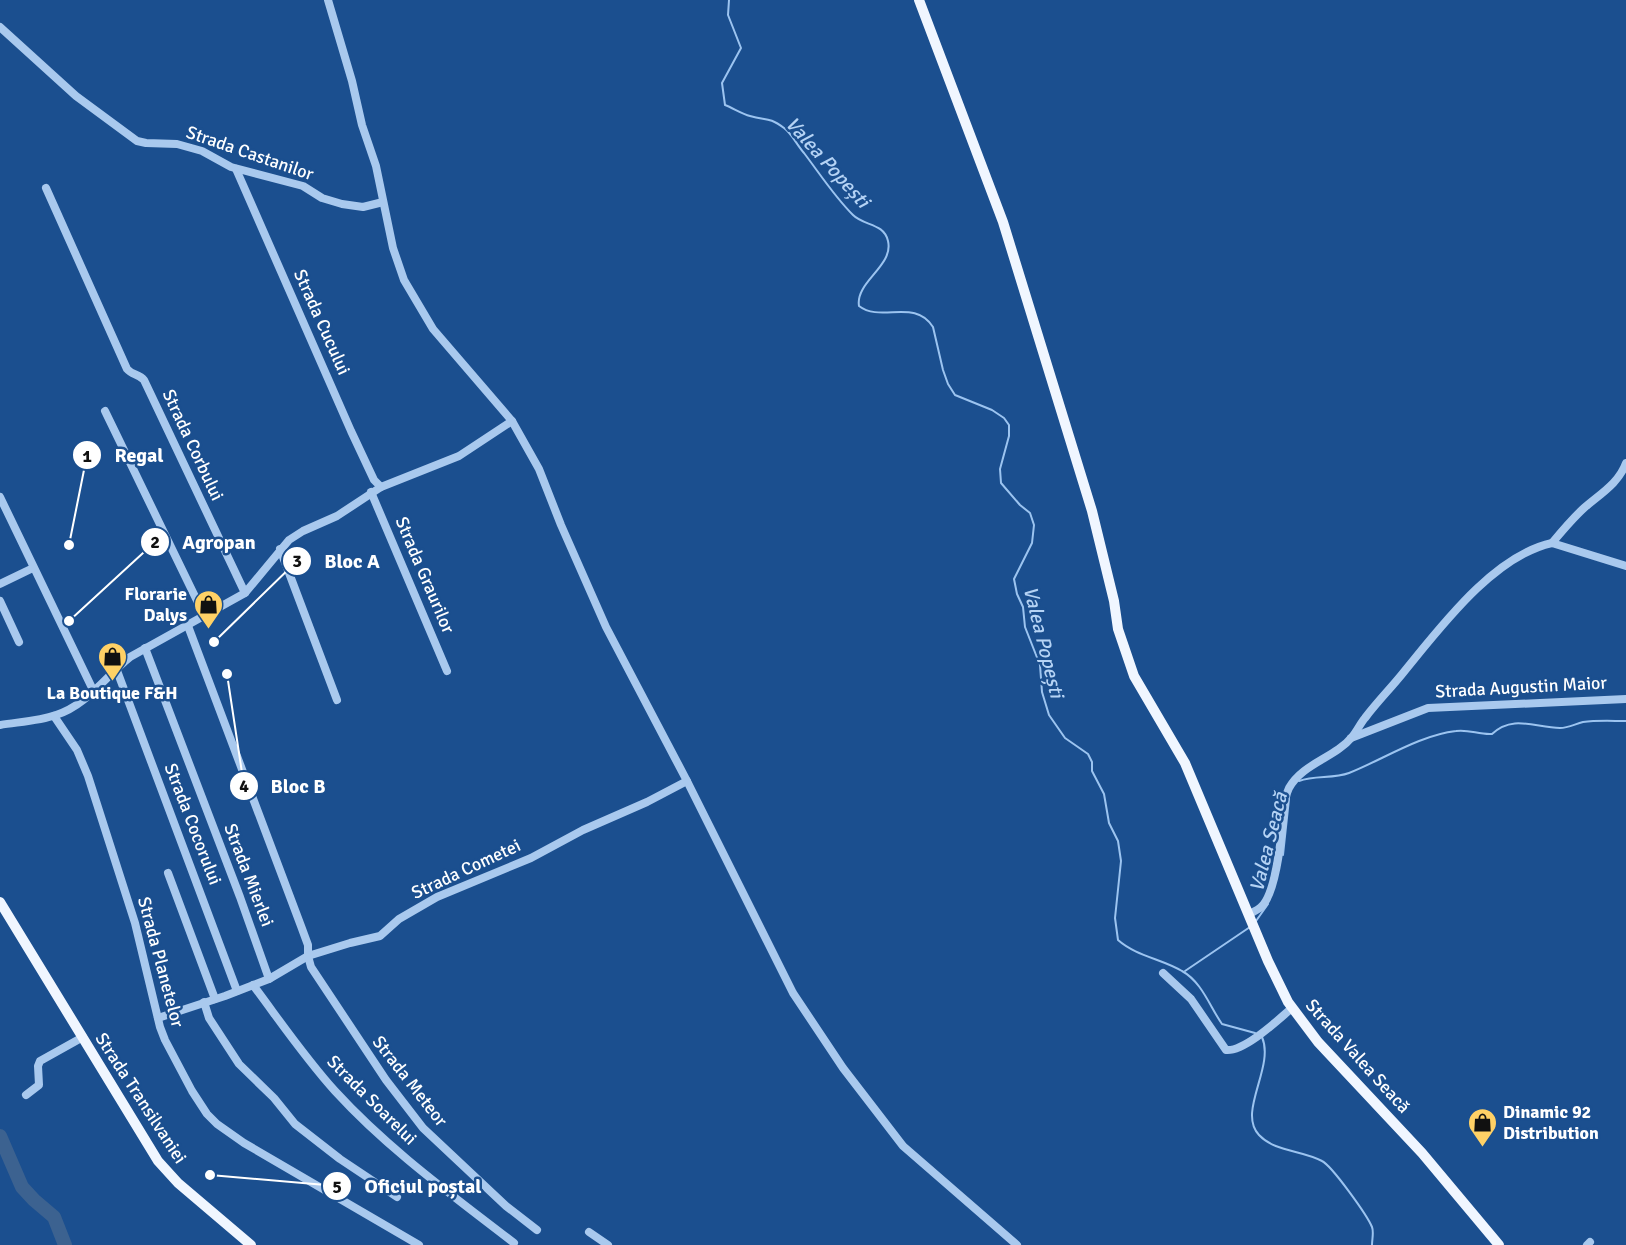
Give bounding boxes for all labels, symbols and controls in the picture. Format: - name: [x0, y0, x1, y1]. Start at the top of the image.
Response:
- water label: Valea Popești: [780, 112, 876, 214]
- street label: Strada Castanilor: [183, 121, 317, 185]
- street label: Strada Cucului: [289, 266, 355, 378]
- street label: Strada Corbului: [158, 386, 228, 504]
- callout: Regal: [72, 436, 175, 474]
- text: Regal: [114, 443, 164, 468]
- text: 1: [82, 445, 92, 467]
- street label: Strada Graurilor: [391, 513, 460, 637]
- callout: Agropan: [140, 523, 267, 561]
- text: Agropan: [182, 530, 256, 555]
- text: 2: [150, 531, 160, 553]
- callout: Bloc A: [282, 542, 391, 580]
- text: Bloc A: [324, 549, 380, 574]
- text: 3: [292, 550, 302, 572]
- place label: Florarie Dalys: [125, 583, 187, 626]
- water label: Valea Popești: [1018, 584, 1070, 702]
- shop icon: Florarie Dalys: [192, 588, 224, 630]
- shop icon: La Boutique F&H: [96, 640, 128, 682]
- street label: Strada Augustin Maior: [1435, 671, 1608, 702]
- place label: La Boutique F&H: [46, 682, 178, 704]
- street label: Strada Cocorului: [160, 760, 226, 888]
- callout: Bloc B: [229, 767, 338, 805]
- text: Bloc B: [271, 774, 325, 799]
- text: 4: [239, 775, 249, 797]
- water label: Valea Seacă: [1244, 788, 1293, 895]
- street label: Strada Mierlei: [219, 820, 279, 930]
- street label: Strada Cometei: [408, 834, 524, 904]
- street label: Strada Planetelor: [133, 894, 189, 1030]
- street label: Strada Valea Seacă: [1301, 994, 1415, 1118]
- street label: Strada Transilvaniei: [90, 1028, 192, 1168]
- street label: Strada Meteor: [368, 1031, 452, 1131]
- street label: Strada Soarelui: [323, 1051, 421, 1149]
- place label: Dinamic 92 Distribution: [1503, 1101, 1599, 1144]
- shop icon: Dinamic 92 Distribution: [1466, 1106, 1498, 1148]
- callout: Oficiul poștal: [322, 1167, 493, 1205]
- text: Oficiul poștal: [365, 1174, 482, 1199]
- text: 5: [332, 1176, 342, 1198]

